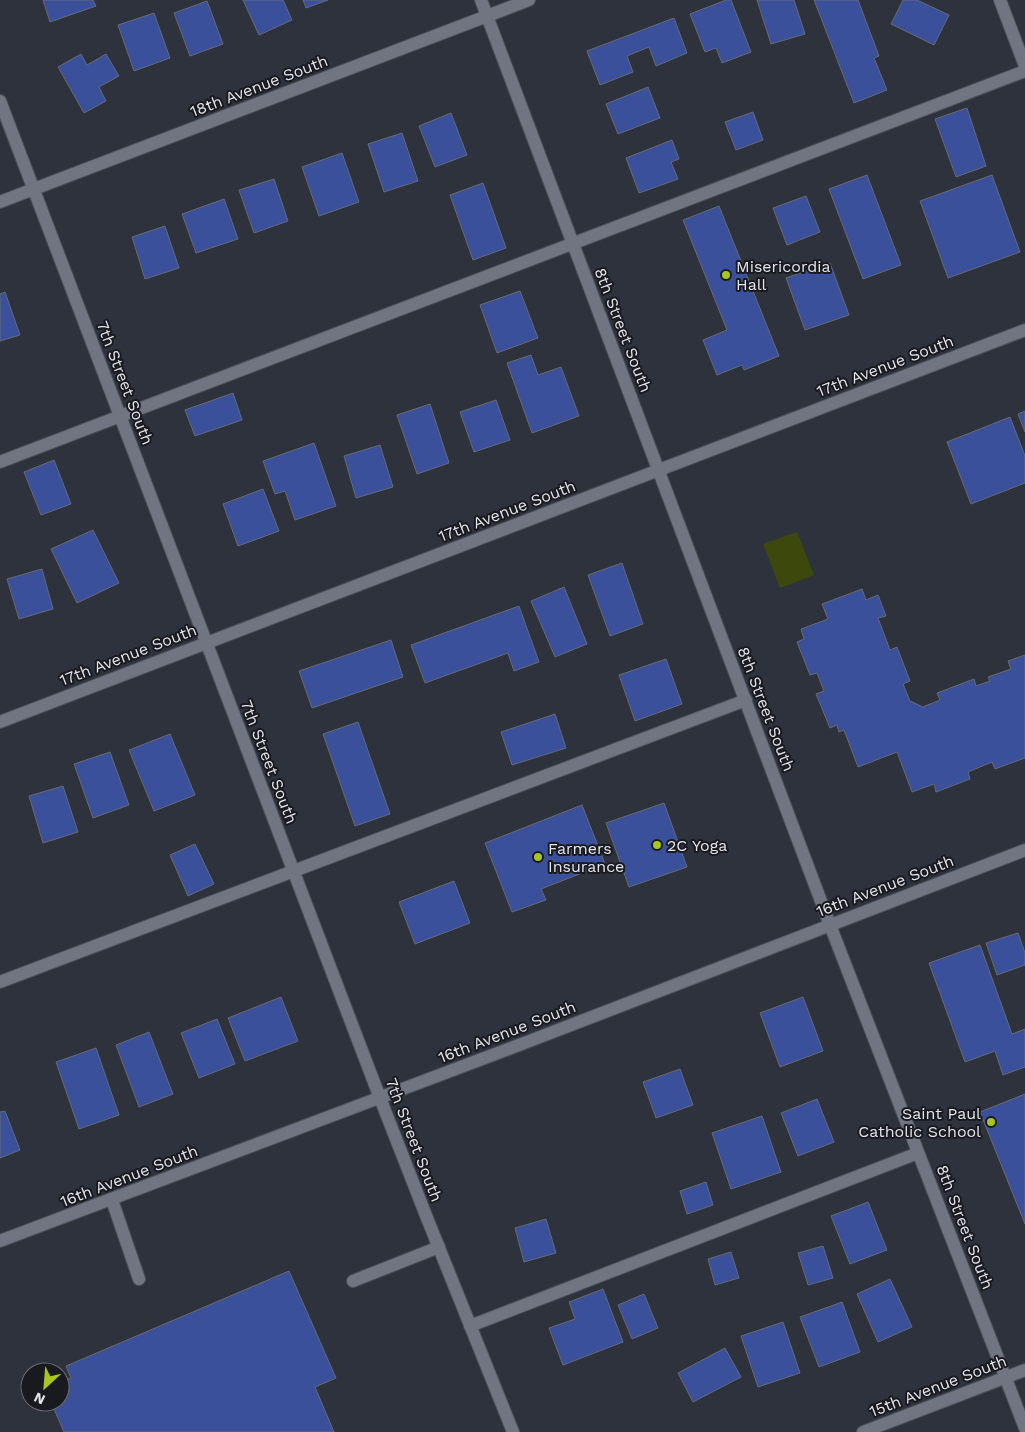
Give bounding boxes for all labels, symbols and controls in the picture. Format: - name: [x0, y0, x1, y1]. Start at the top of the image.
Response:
- street label: 18th Avenue South: [187, 51, 331, 121]
- place label: Misericordia Hall: [736, 257, 831, 294]
- street label: 8th Street South: [591, 265, 655, 395]
- marker: Misericordia Hall: [720, 269, 732, 281]
- street label: 7th Street South: [93, 318, 157, 448]
- street label: 17th Avenue South: [814, 331, 956, 401]
- street label: 17th Avenue South: [436, 476, 578, 546]
- street label: 17th Avenue South: [57, 620, 199, 690]
- street label: 8th Street South: [734, 644, 798, 774]
- street label: 7th Street South: [237, 697, 301, 827]
- place label: 2C Yoga: [667, 836, 727, 855]
- place label: Farmers Insurance: [548, 839, 624, 876]
- marker: 2C Yoga: [651, 839, 663, 851]
- marker: Farmers Insurance: [532, 851, 544, 863]
- street label: 16th Avenue South: [814, 851, 956, 921]
- street label: 16th Avenue South: [436, 997, 578, 1067]
- street label: 7th Street South: [382, 1075, 446, 1205]
- place label: Saint Paul Catholic School: [858, 1104, 981, 1141]
- marker: Saint Paul Catholic School: [985, 1116, 997, 1128]
- street label: 16th Avenue South: [58, 1141, 200, 1211]
- street label: 8th Street South: [933, 1162, 997, 1292]
- street label: 15th Avenue South: [867, 1351, 1009, 1421]
- north arrow: [20, 1362, 70, 1412]
- text: N: [31, 1389, 47, 1408]

